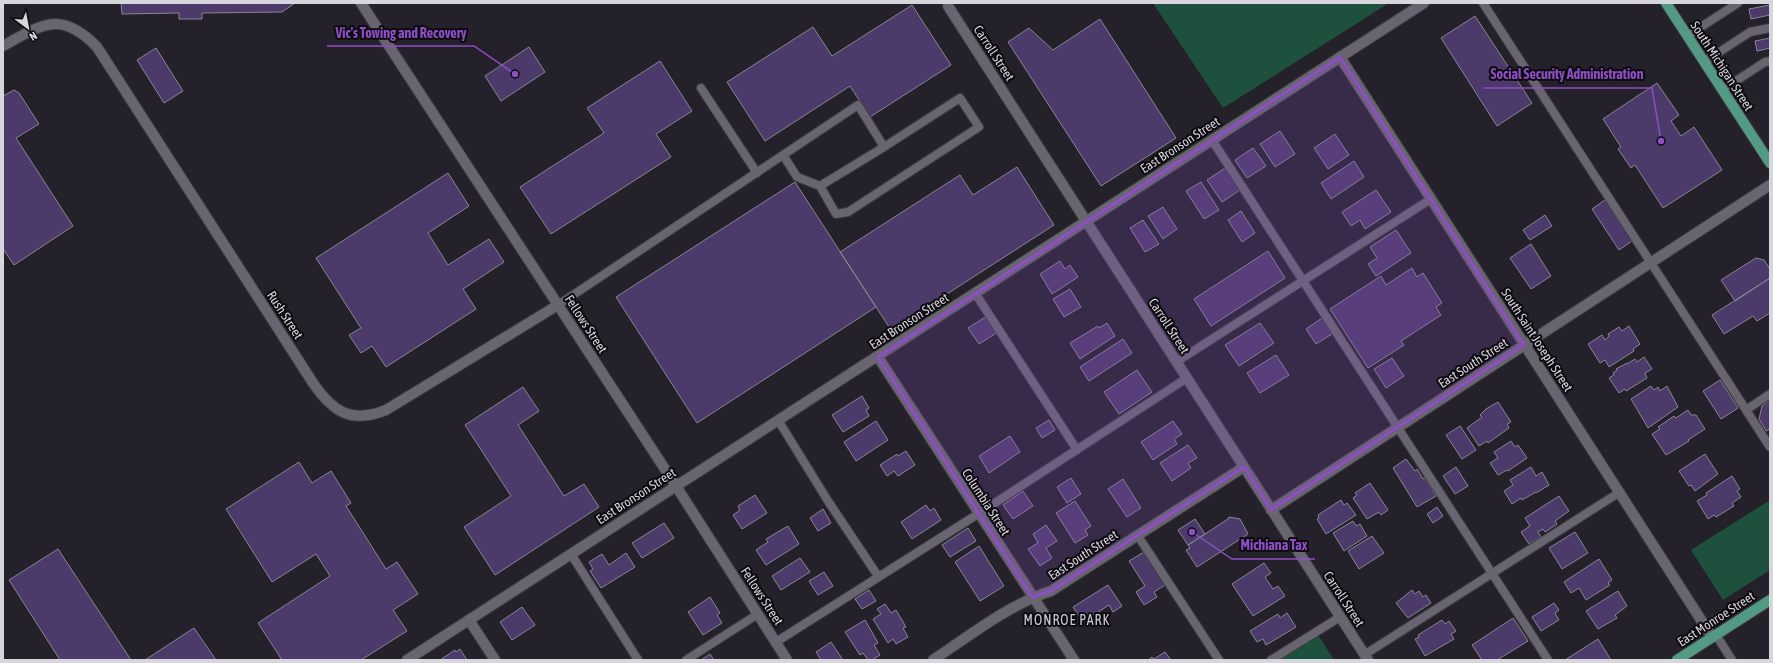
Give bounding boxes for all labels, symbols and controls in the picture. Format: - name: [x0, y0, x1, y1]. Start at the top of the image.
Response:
- north arrow: [8, 8, 48, 48]
- street label: South Michigan Street: [1688, 19, 1757, 114]
- callout: Vic's Towing and Recovery: [327, 20, 474, 46]
- street label: Carroll Street: [971, 23, 1018, 84]
- text: Vic's Towing and Recovery: [334, 25, 467, 41]
- text: N: [27, 30, 39, 43]
- callout: Social Security Administration: [1483, 62, 1652, 88]
- text: Social Security Administration: [1491, 66, 1644, 82]
- street label: East Bronson Street: [1138, 114, 1223, 176]
- street label: South Saint Joseph Street: [1498, 286, 1576, 394]
- street label: Rush Street: [264, 288, 306, 342]
- street label: East Bronson Street: [867, 290, 952, 352]
- street label: Fellows Street: [562, 292, 610, 356]
- street label: Carroll Street: [1146, 296, 1193, 357]
- street label: East South Street: [1435, 335, 1511, 391]
- street label: East Bronson Street: [594, 465, 679, 527]
- street label: Columbia Street: [959, 466, 1013, 538]
- street label: East South Street: [1045, 527, 1121, 583]
- callout: Michiana Tax: [1232, 533, 1315, 559]
- text: Michiana Tax: [1241, 537, 1308, 553]
- street label: Fellows Street: [738, 564, 786, 628]
- street label: Carroll Street: [1321, 569, 1368, 630]
- street label: East Monroe Street: [1675, 588, 1758, 650]
- district label: MONROE PARK: [1024, 612, 1110, 628]

